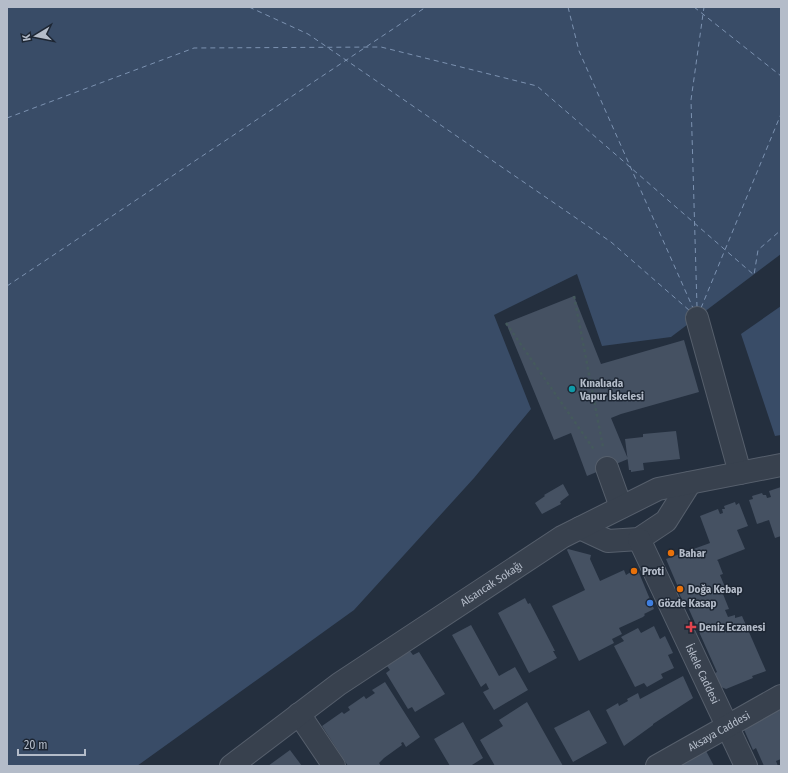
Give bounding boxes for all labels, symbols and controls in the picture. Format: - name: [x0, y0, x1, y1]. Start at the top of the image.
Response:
- north arrow: [16, 16, 56, 56]
- text: K: [20, 33, 34, 42]
- place label: Kınalıada Vapur İskelesi: [579, 377, 644, 403]
- marker: Kınalıada Vapur İskelesi: [567, 384, 577, 394]
- place label: Bahar: [679, 547, 707, 560]
- marker: Bahar: [666, 548, 676, 558]
- street label: Alsancak Sokağı: [458, 559, 525, 609]
- place label: Proti: [642, 565, 664, 578]
- marker: Proti: [629, 566, 639, 576]
- place label: Doğa Kebap: [688, 583, 743, 596]
- marker: Doğa Kebap: [675, 584, 685, 594]
- place label: Gözde Kasap: [658, 597, 717, 610]
- marker: Gözde Kasap: [645, 598, 655, 608]
- place label: Deniz Eczanesi: [699, 621, 766, 634]
- marker: Deniz Eczanesi: [686, 622, 696, 632]
- street label: İskele Caddesi: [682, 642, 722, 706]
- street label: Aksaya Caddesi: [686, 709, 753, 754]
- scale bar: [18, 731, 85, 757]
- text: 20 m: [24, 738, 48, 752]

